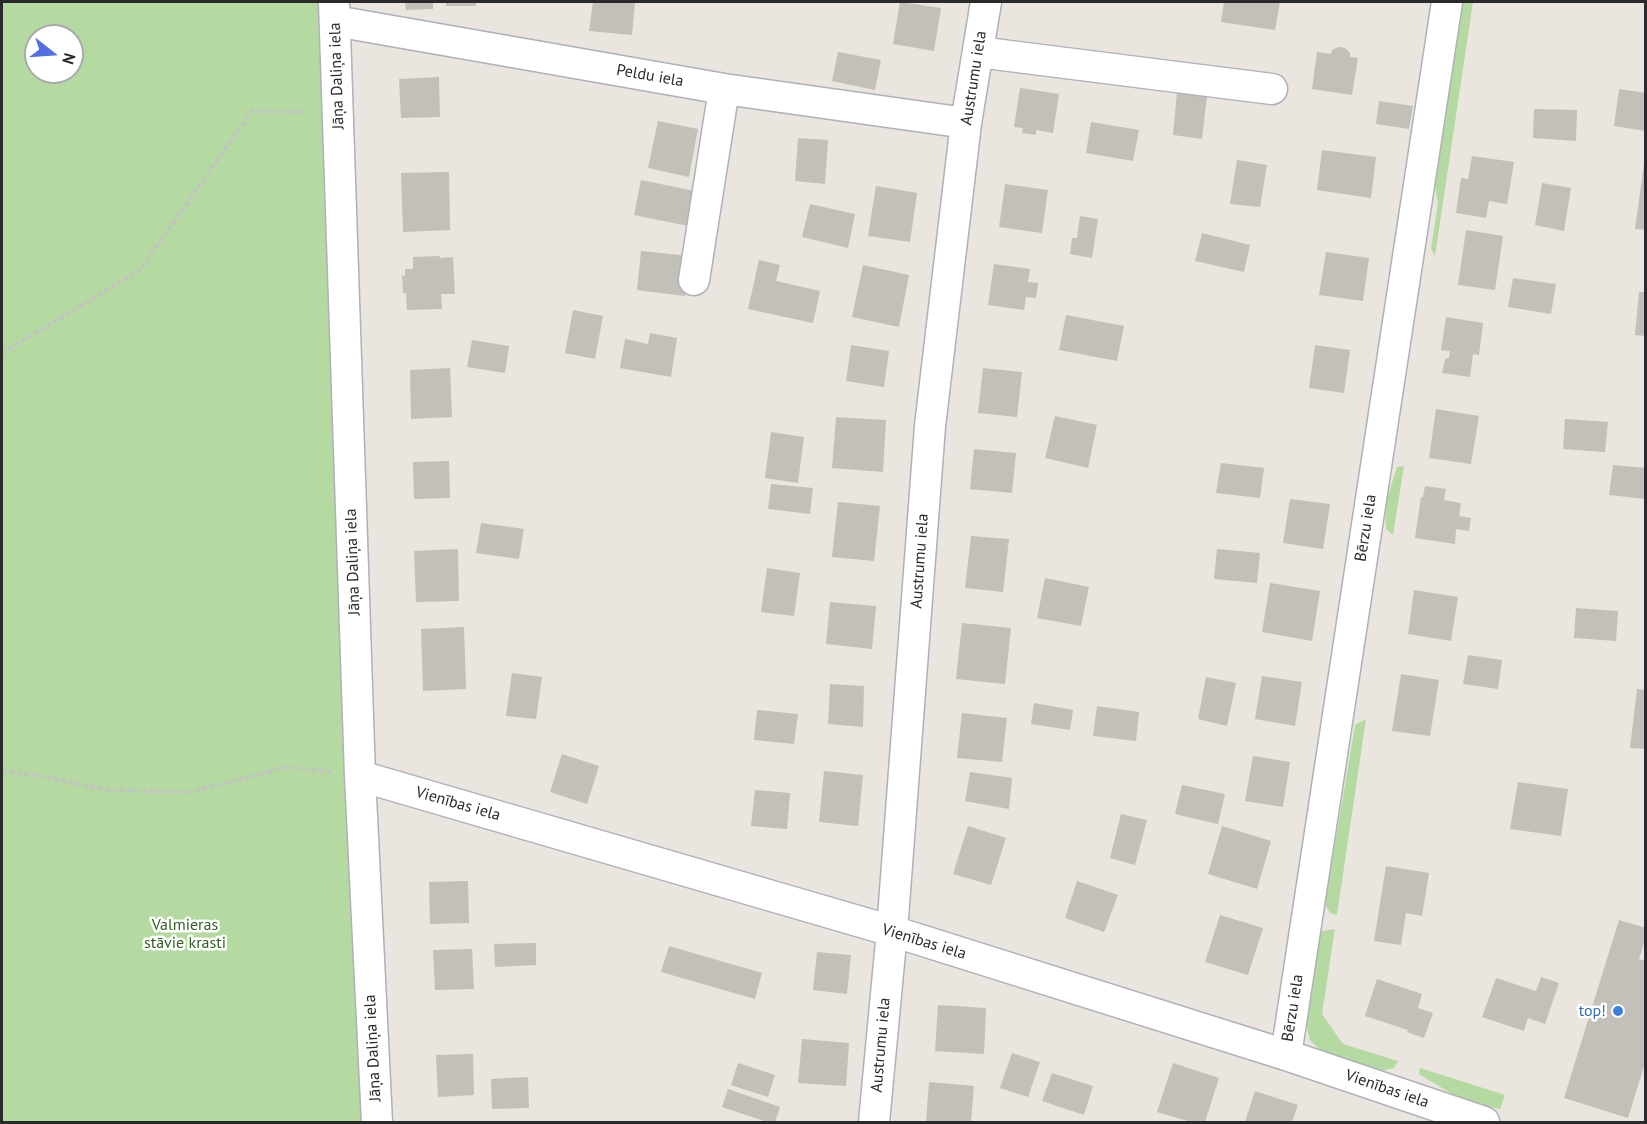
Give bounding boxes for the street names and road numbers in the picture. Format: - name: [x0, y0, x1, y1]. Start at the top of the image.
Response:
- street label: Jāņa Daliņa iela: [326, 22, 348, 130]
- street label: Austrumu iela: [957, 30, 991, 126]
- street label: Peldu iela: [615, 61, 685, 91]
- street label: Bērzu iela: [1351, 493, 1381, 563]
- street label: Jāņa Daliņa iela: [342, 508, 364, 616]
- street label: Austrumu iela: [907, 513, 933, 609]
- street label: Vienības iela: [413, 783, 503, 825]
- street label: Vienības iela: [880, 920, 968, 964]
- street label: Bērzu iela: [1278, 973, 1308, 1043]
- street label: Jāņa Daliņa iela: [361, 994, 385, 1102]
- street label: Austrumu iela: [867, 997, 895, 1093]
- street label: Vienības iela: [1343, 1066, 1431, 1112]

